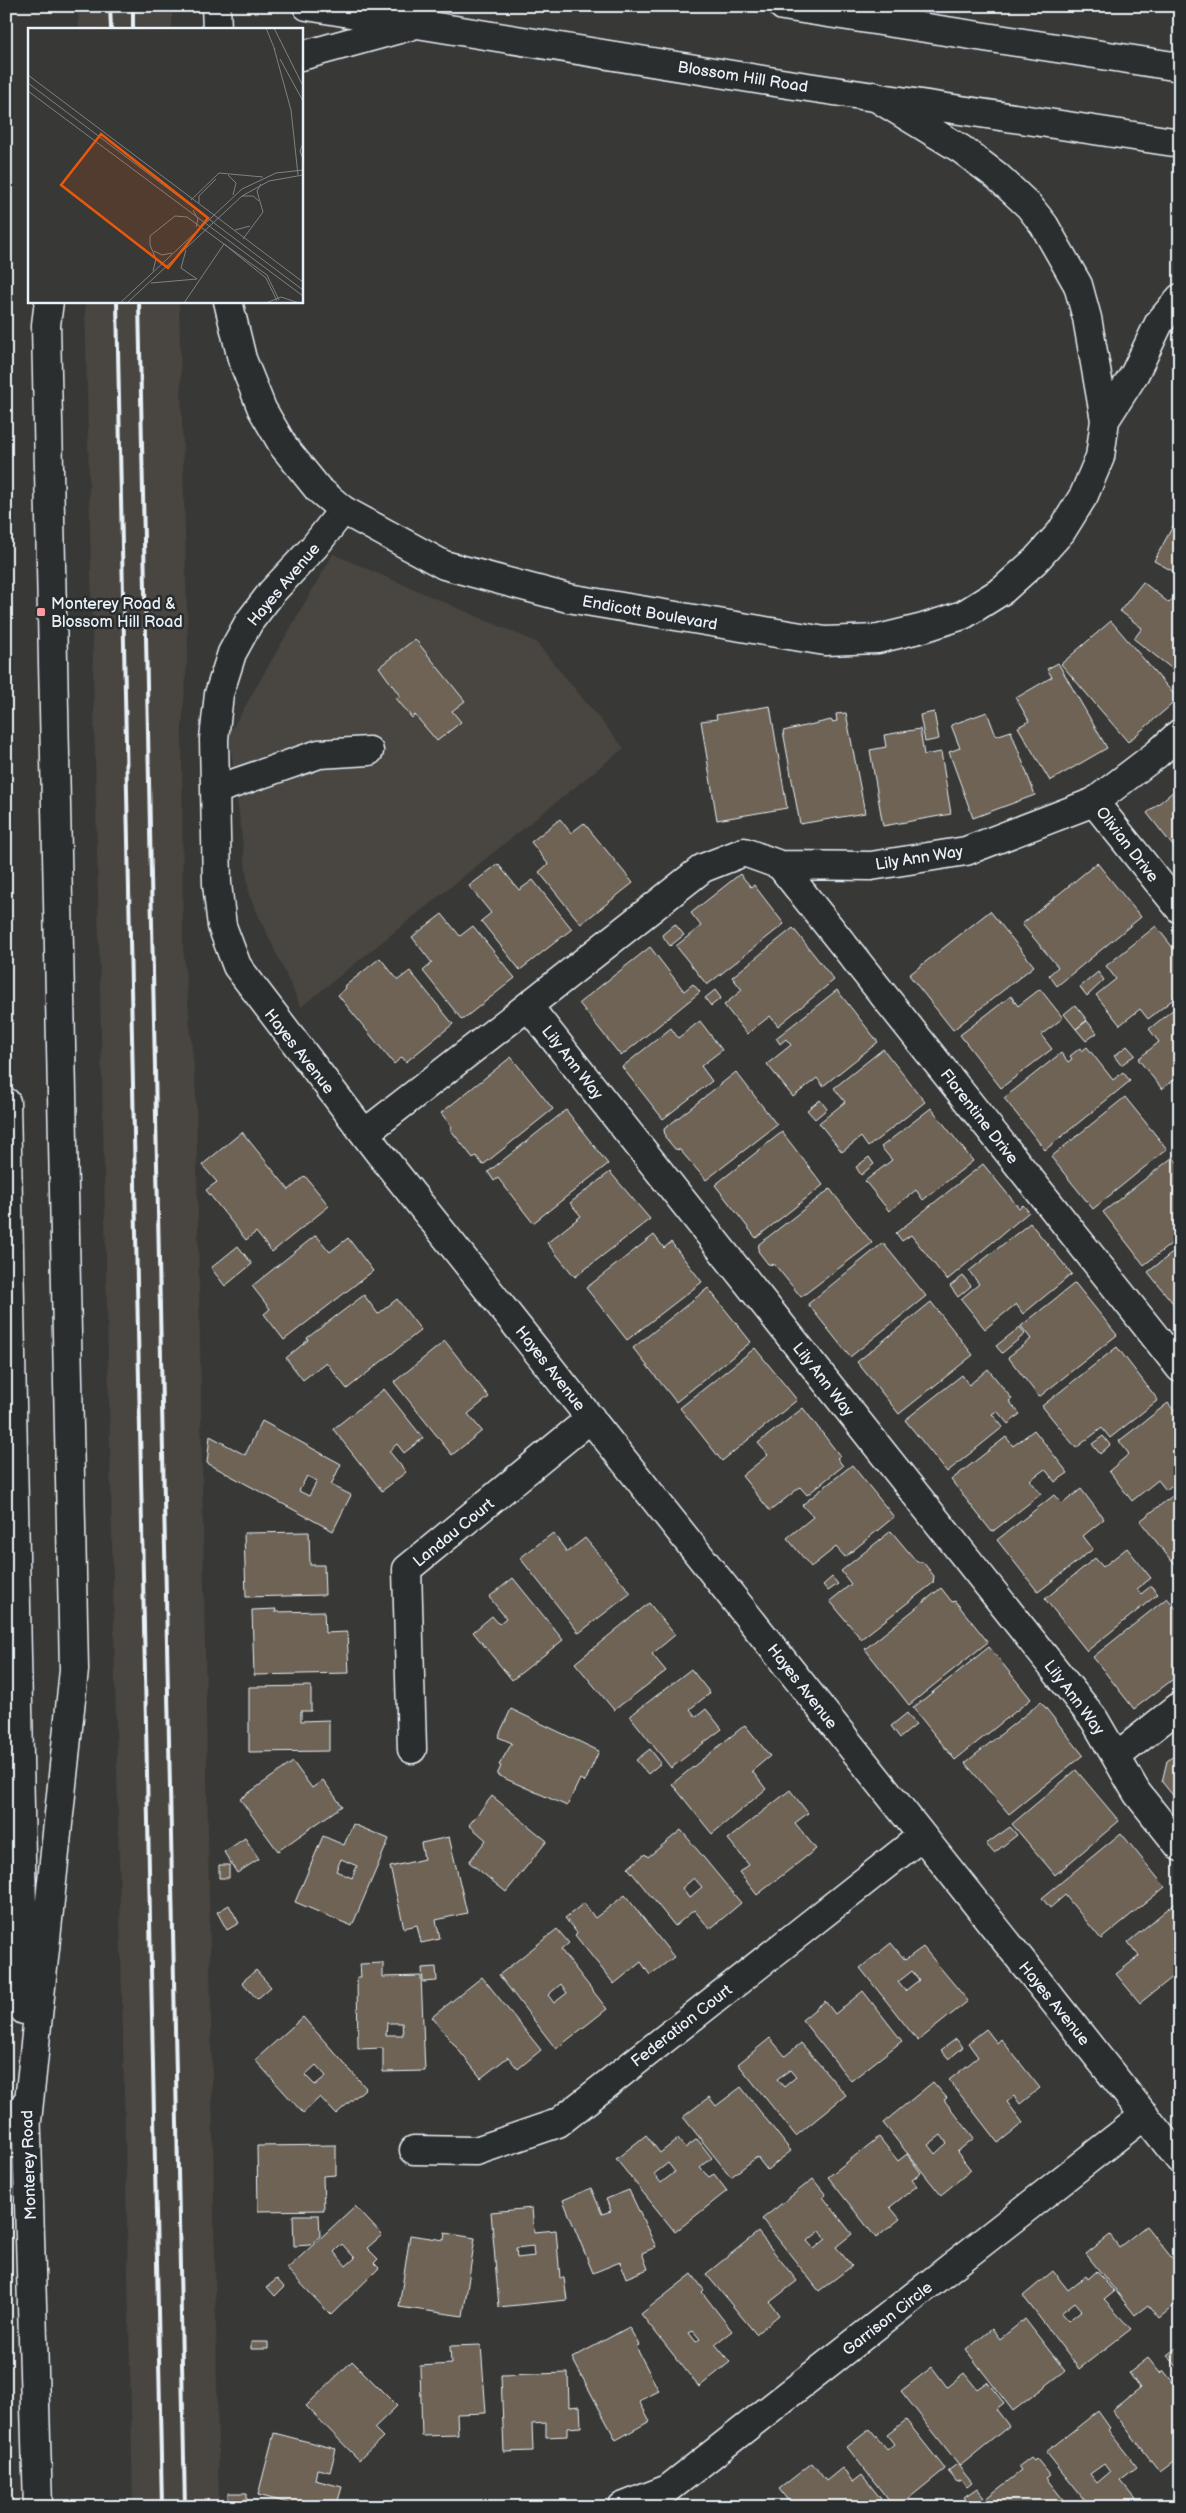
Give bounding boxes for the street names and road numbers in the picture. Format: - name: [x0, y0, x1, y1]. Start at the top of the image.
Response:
- street label: Blossom Hill Road: [676, 58, 809, 97]
- street label: Hayes Avenue: [244, 539, 325, 630]
- street label: Endicott Boulevard: [581, 592, 719, 635]
- street label: Olivian Drive: [1092, 803, 1162, 887]
- street label: Lily Ann Way: [874, 842, 965, 875]
- street label: Hayes Avenue: [260, 1006, 338, 1099]
- street label: Lily Ann Way: [537, 1022, 607, 1104]
- street label: Florentine Drive: [936, 1066, 1022, 1169]
- street label: Hayes Avenue: [511, 1323, 589, 1416]
- street label: Lily Ann Way: [788, 1339, 858, 1421]
- street label: Landau Court: [410, 1495, 498, 1571]
- street label: Hayes Avenue: [763, 1641, 841, 1734]
- street label: Lily Ann Way: [1040, 1657, 1108, 1740]
- street label: Hayes Avenue: [1014, 1958, 1094, 2050]
- street label: Federation Court: [628, 1981, 736, 2071]
- street label: Monterey Road: [18, 2110, 41, 2220]
- street label: Garrison Circle: [839, 2278, 937, 2360]

